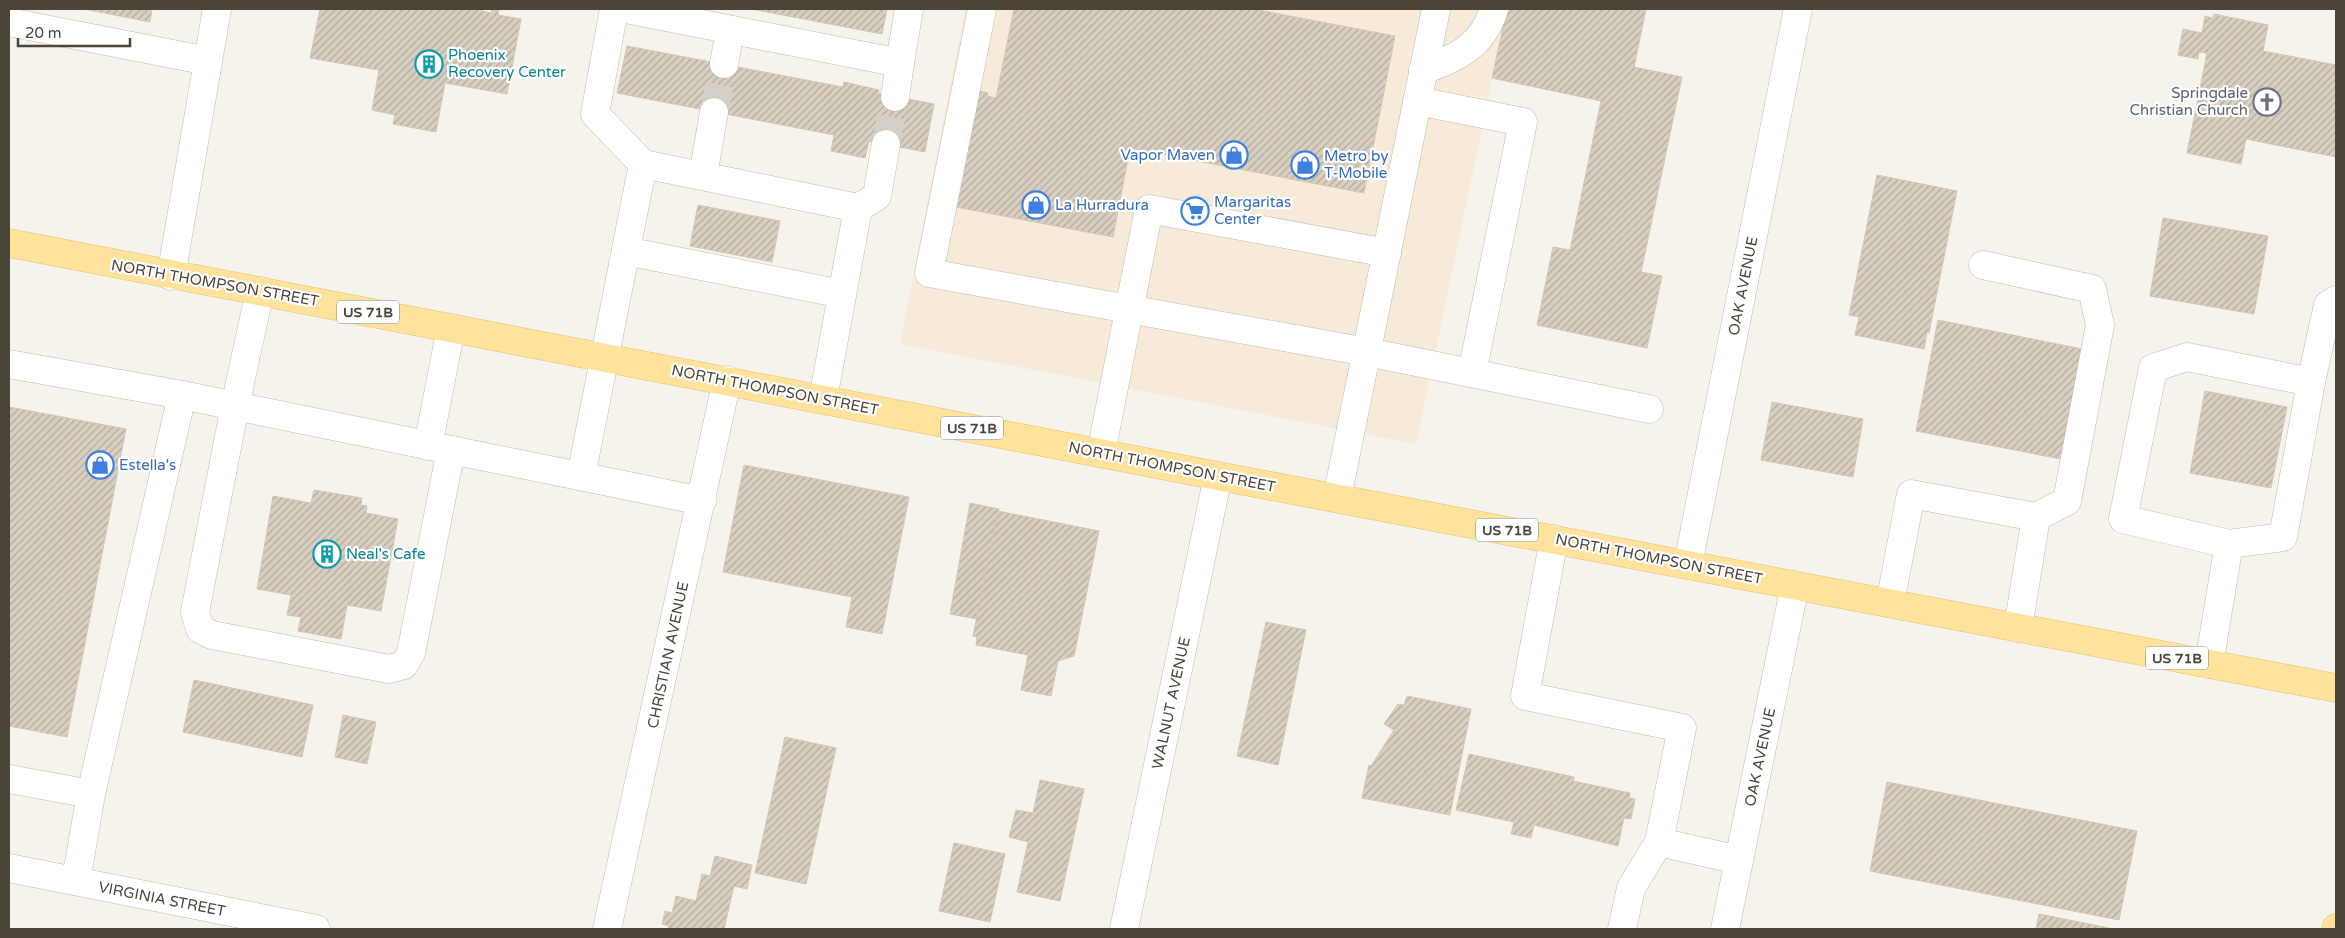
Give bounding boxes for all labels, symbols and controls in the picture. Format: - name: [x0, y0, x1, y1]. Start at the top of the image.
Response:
- scale bar: [18, 15, 130, 47]
- text: 20 m: [25, 24, 62, 42]
- place label: Phoenix Recovery Center: [448, 46, 566, 81]
- building icon: Phoenix Recovery Center: [414, 49, 444, 79]
- place label: Springdale Christian Church: [2130, 84, 2248, 119]
- church icon: Springdale Christian Church: [2252, 87, 2282, 117]
- shop icon: Vapor Maven: [1219, 140, 1249, 170]
- place label: Vapor Maven: [1120, 146, 1215, 164]
- place label: Metro by T-Mobile: [1324, 147, 1388, 182]
- shop icon: Metro by T-Mobile: [1290, 150, 1320, 180]
- shop icon: La Hurradura: [1021, 190, 1051, 220]
- place label: Margaritas Center: [1214, 193, 1291, 228]
- place label: La Hurradura: [1055, 196, 1149, 214]
- supermarket icon: Margaritas Center: [1180, 196, 1210, 226]
- street label: OAK AVENUE: [1725, 235, 1761, 337]
- street label: NORTH THOMPSON STREET: [110, 256, 320, 310]
- road number: US 71B: [337, 300, 399, 324]
- street label: NORTH THOMPSON STREET: [670, 361, 880, 419]
- road number: US 71B: [941, 416, 1003, 439]
- street label: NORTH THOMPSON STREET: [1067, 438, 1277, 496]
- shop icon: Estella's: [85, 450, 115, 480]
- place label: Estella's: [119, 456, 176, 474]
- road number: US 71B: [1476, 518, 1538, 542]
- street label: NORTH THOMPSON STREET: [1554, 530, 1764, 588]
- building icon: Neal's Cafe: [312, 539, 342, 569]
- place label: Neal's Cafe: [346, 545, 425, 563]
- street label: CHRISTIAN AVENUE: [644, 580, 692, 730]
- street label: WALNUT AVENUE: [1148, 635, 1194, 771]
- road number: US 71B: [2146, 646, 2208, 670]
- street label: OAK AVENUE: [1741, 706, 1779, 808]
- street label: VIRGINIA STREET: [97, 878, 227, 920]

